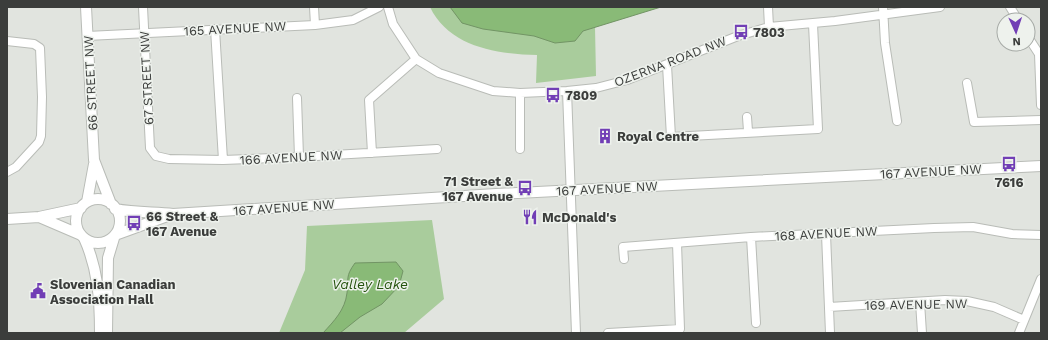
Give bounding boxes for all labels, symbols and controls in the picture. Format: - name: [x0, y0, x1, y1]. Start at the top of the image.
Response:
- north arrow: [996, 12, 1036, 52]
- street label: 165 AVENUE NW: [183, 18, 287, 39]
- bus stop icon: 7803: [732, 23, 750, 41]
- place label: 7803: [753, 25, 785, 40]
- street label: 67 STREET NW: [137, 30, 156, 125]
- street label: OZERNA ROAD NW: [612, 33, 729, 90]
- street label: 66 STREET NW: [80, 35, 100, 131]
- text: N: [1012, 35, 1021, 48]
- bus stop icon: 7809: [544, 86, 562, 104]
- place label: 7809: [565, 88, 597, 103]
- building icon: Royal Centre: [596, 127, 614, 145]
- place label: Royal Centre: [617, 129, 699, 144]
- street label: 166 AVENUE NW: [239, 147, 343, 168]
- bus stop icon: 7616: [1000, 155, 1018, 173]
- street label: 167 AVENUE NW: [880, 161, 983, 182]
- place label: 71 Street & 167 Avenue: [442, 174, 514, 204]
- place label: 7616: [995, 175, 1023, 190]
- street label: 167 AVENUE NW: [556, 178, 659, 199]
- bus stop icon: 71 Street & 167 Avenue: [516, 179, 534, 197]
- street label: 167 AVENUE NW: [233, 196, 336, 219]
- restaurant icon: McDonald's: [521, 208, 539, 226]
- place label: 66 Street & 167 Avenue: [146, 209, 219, 239]
- place label: McDonald's: [542, 210, 616, 225]
- bus stop icon: 66 Street & 167 Avenue: [125, 214, 143, 232]
- street label: 168 AVENUE NW: [774, 223, 878, 244]
- water label: Valley Lake: [332, 276, 408, 292]
- place label: Slovenian Canadian Association Hall: [50, 277, 176, 307]
- public building icon: Slovenian Canadian Association Hall: [29, 282, 47, 300]
- street label: 169 AVENUE NW: [864, 296, 968, 313]

